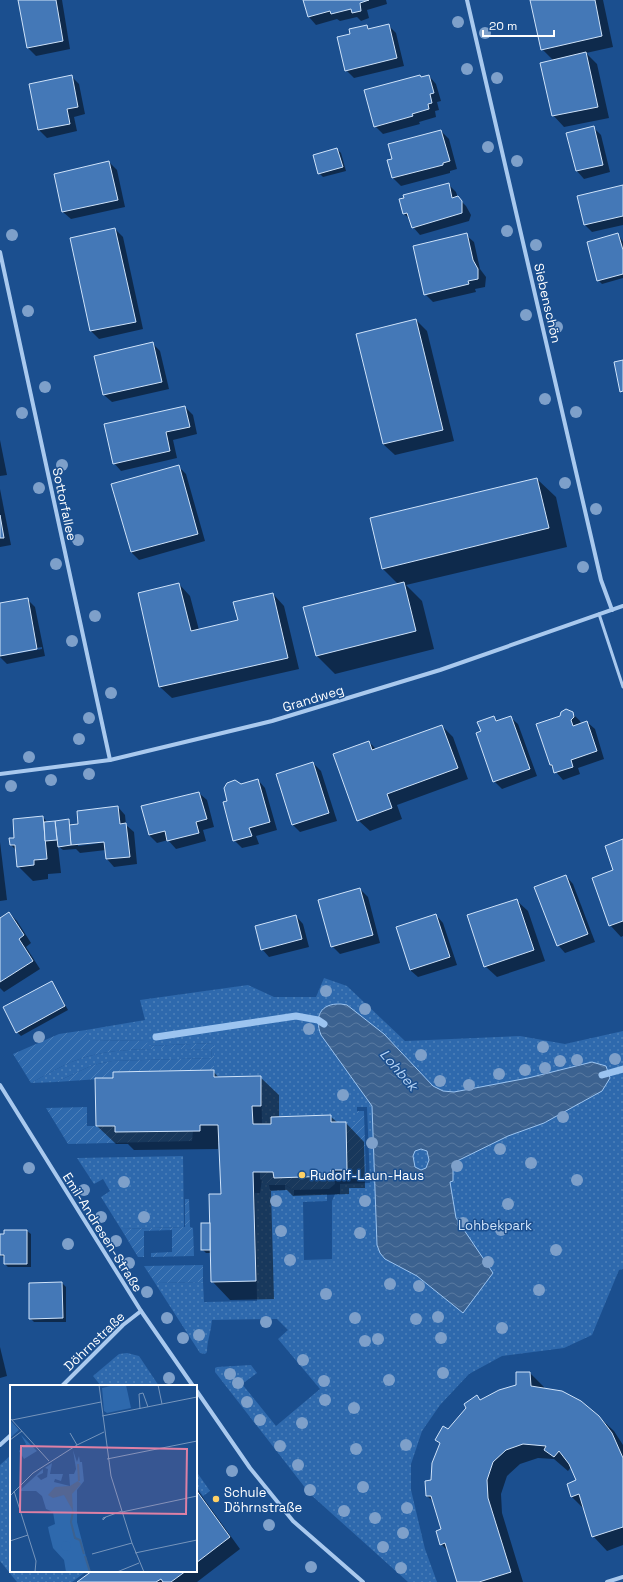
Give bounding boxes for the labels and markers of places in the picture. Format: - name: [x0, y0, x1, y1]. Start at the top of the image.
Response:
- place label: Rudolf-Laun-Haus: [310, 1167, 424, 1184]
- marker: Rudolf-Laun-Haus: [297, 1170, 307, 1180]
- place label: Schule Döhrnstraße: [224, 1484, 302, 1516]
- marker: Schule Döhrnstraße: [211, 1494, 221, 1504]

